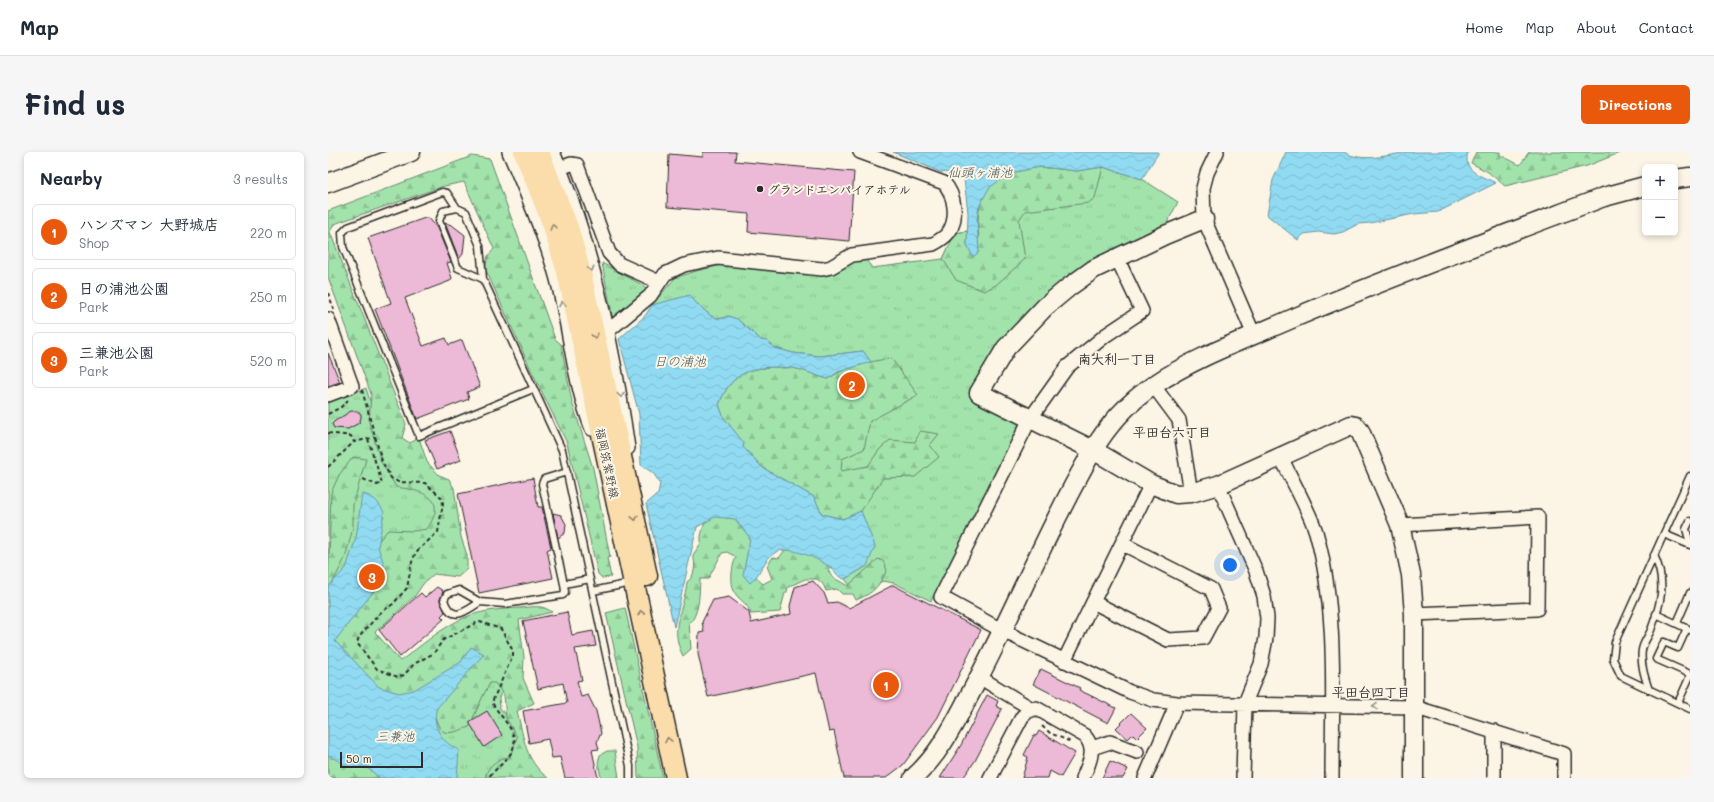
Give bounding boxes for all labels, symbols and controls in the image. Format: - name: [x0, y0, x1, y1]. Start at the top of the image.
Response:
- text: Map: [20, 15, 59, 40]
- text: Home: [1465, 18, 1503, 37]
- text: Map: [1525, 18, 1554, 37]
- text: About: [1576, 18, 1617, 37]
- text: Contact: [1639, 18, 1694, 37]
- button: Directions: [1581, 85, 1690, 124]
- text: Find us: [24, 86, 125, 122]
- water label: 仙頭ヶ浦池: [947, 163, 1013, 180]
- map controls: [1642, 164, 1678, 236]
- button: +: [1642, 164, 1678, 200]
- text: Nearby: [40, 167, 102, 189]
- text: 3 results: [233, 170, 288, 187]
- place label: グランドエンパイアホテル: [768, 181, 911, 197]
- marker: グランドエンパイアホテル: [755, 184, 765, 194]
- button: −: [1642, 200, 1678, 236]
- text: ハンズマン 大野城店: [79, 214, 219, 234]
- one-way arrow: [549, 223, 558, 230]
- text: 1: [51, 224, 57, 241]
- text: 220 m: [250, 224, 287, 241]
- text: Shop: [79, 234, 109, 251]
- one-way arrow: [587, 266, 595, 272]
- text: 日の浦池公園: [79, 278, 169, 298]
- text: 2: [50, 288, 58, 305]
- text: 250 m: [250, 288, 287, 305]
- text: Park: [79, 298, 108, 315]
- one-way arrow: [558, 301, 566, 307]
- one-way arrow: [591, 333, 599, 339]
- text: 三兼池公園: [79, 342, 154, 362]
- district label: 南大利一丁目: [1078, 350, 1156, 367]
- text: 3: [50, 352, 58, 369]
- text: 520 m: [250, 352, 287, 369]
- water label: 日の浦池: [654, 352, 707, 369]
- text: Park: [79, 362, 108, 379]
- pin: 2: [839, 370, 865, 400]
- one-way arrow: [616, 392, 625, 398]
- district label: 平田台六丁目: [1133, 423, 1211, 440]
- street label: 福岡筑紫野線: [593, 426, 623, 500]
- one-way arrow: [630, 515, 638, 521]
- your location: [1220, 555, 1240, 575]
- pin: 3: [359, 562, 385, 592]
- one-way arrow: [637, 609, 645, 616]
- pin: 1: [873, 670, 899, 700]
- district label: 平田台四丁目: [1332, 683, 1410, 700]
- one-way arrow: [1372, 702, 1378, 710]
- water label: 三兼池: [375, 727, 415, 744]
- one-way arrow: [664, 737, 672, 743]
- scale bar: [340, 750, 423, 769]
- text: 50 m: [346, 751, 372, 766]

